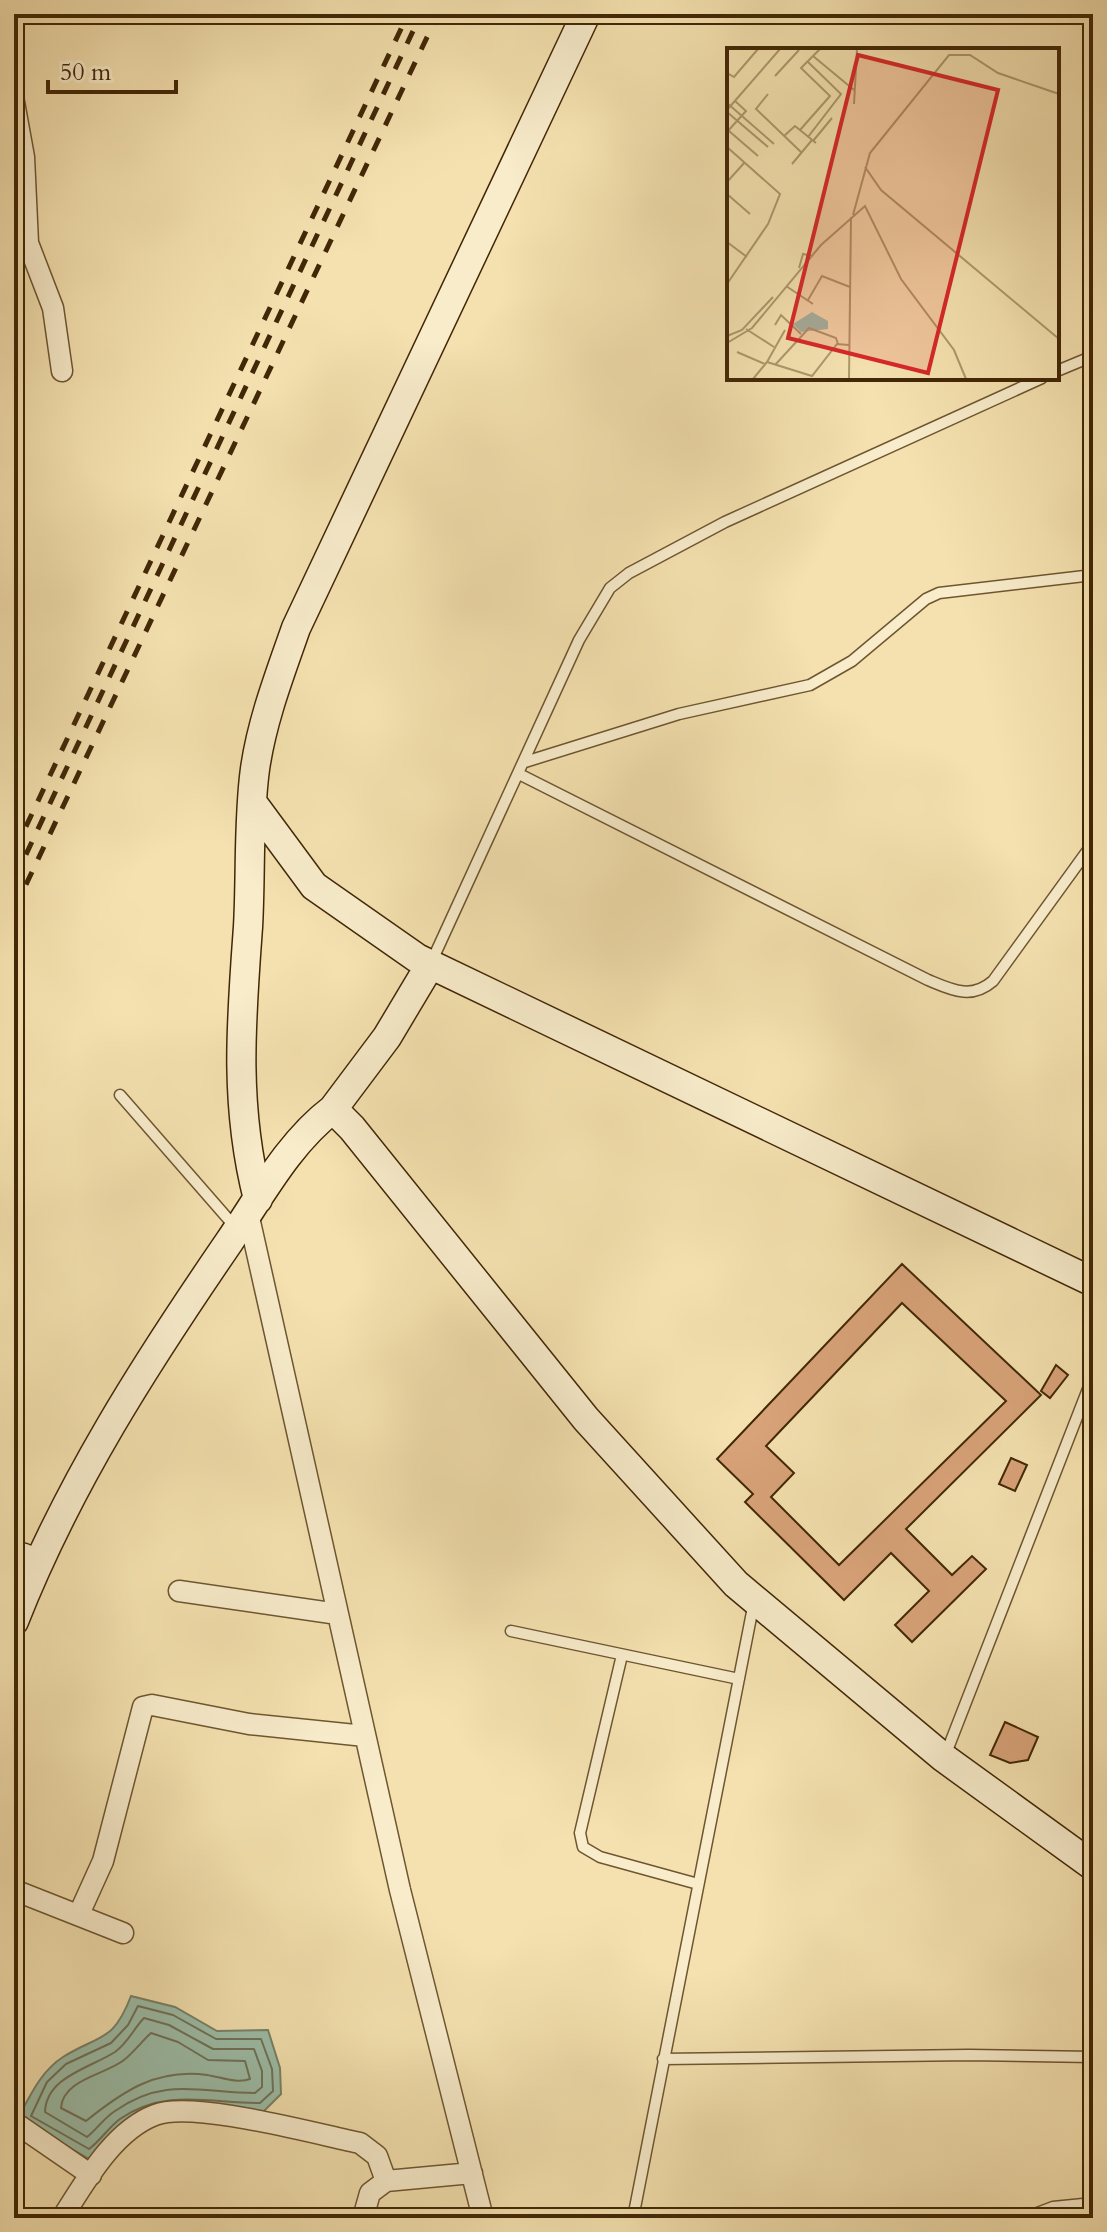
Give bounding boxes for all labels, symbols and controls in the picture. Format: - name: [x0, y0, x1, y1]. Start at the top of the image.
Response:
- scale bar: [48, 44, 176, 94]
- inset map: [727, 48, 1059, 380]
- text: 50 m: [60, 56, 112, 89]

